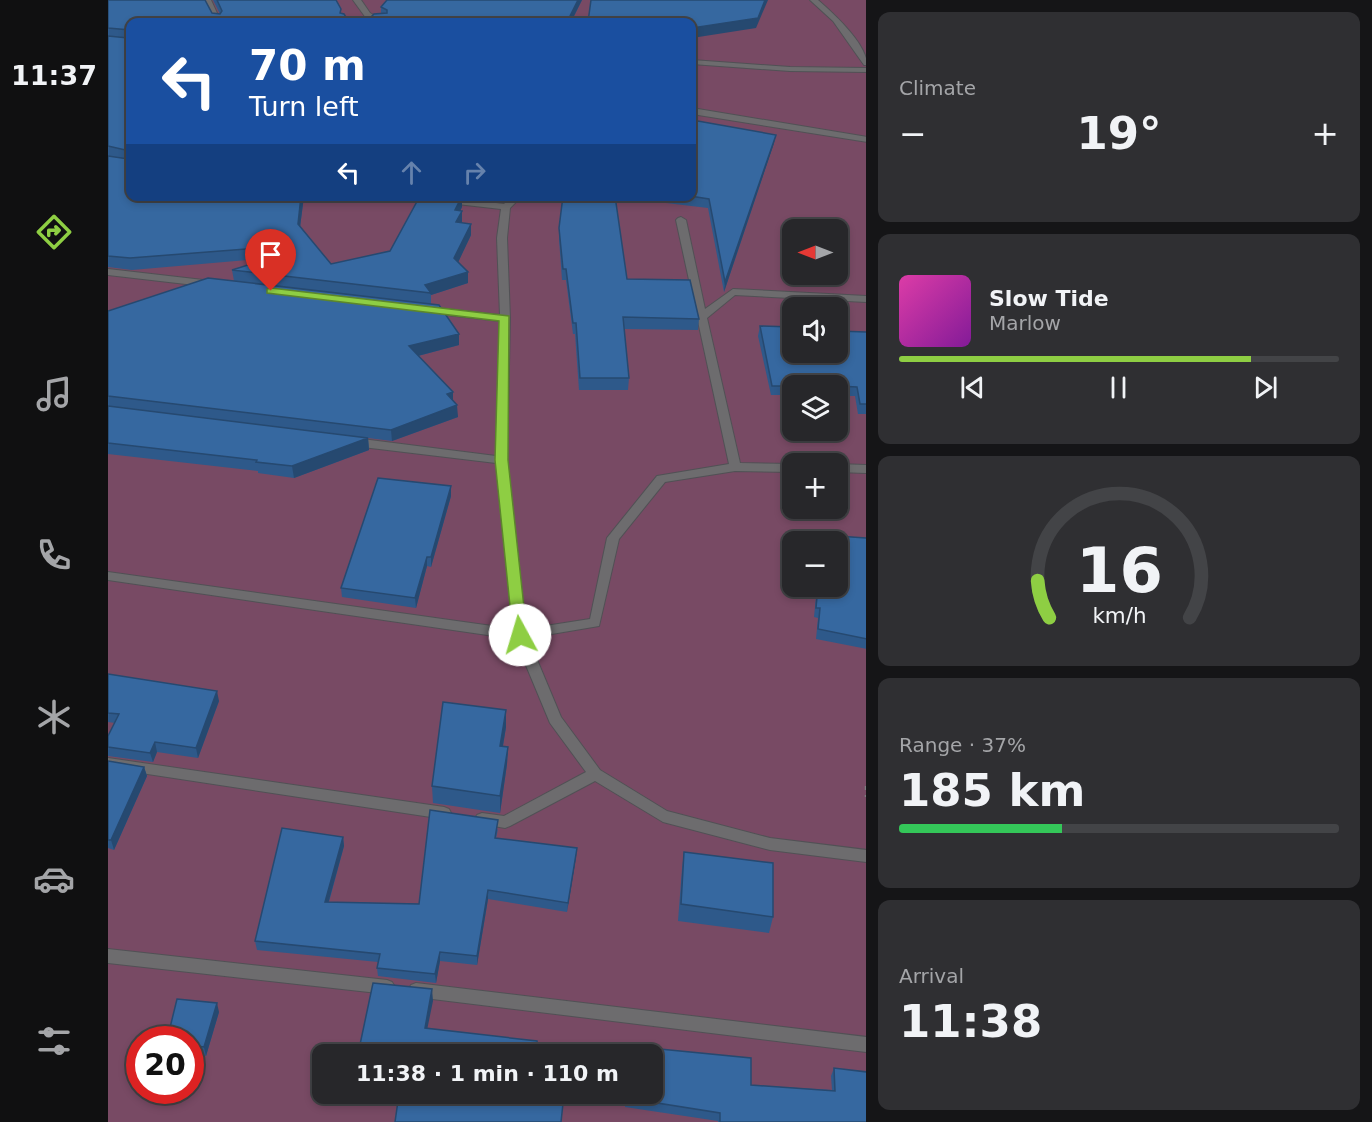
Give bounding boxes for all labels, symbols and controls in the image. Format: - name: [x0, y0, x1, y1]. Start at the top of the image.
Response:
- text: 70 m: [249, 41, 366, 90]
- icon: left: [150, 42, 228, 120]
- text: 11:37: [11, 60, 97, 91]
- text: Climate: [899, 76, 976, 100]
- text: Turn left: [249, 91, 359, 122]
- text: 19°: [1076, 107, 1162, 160]
- text: −: [899, 114, 927, 153]
- text: +: [1311, 114, 1339, 153]
- icon: left: [332, 156, 365, 189]
- icon: ahead: [395, 156, 428, 189]
- icon: right: [458, 156, 491, 189]
- icon: directions: [33, 211, 75, 253]
- north arrow: [782, 219, 848, 285]
- map controls: [782, 219, 848, 597]
- pin: [245, 229, 296, 291]
- icon: arrive: [254, 238, 287, 271]
- text: Slow Tide: [989, 286, 1109, 311]
- button: sound: [782, 297, 848, 363]
- text: Marlow: [989, 311, 1061, 335]
- icon: previous: [956, 371, 989, 404]
- icon: pause: [1102, 371, 1135, 404]
- icon: next: [1249, 371, 1282, 404]
- icon: music: [33, 373, 75, 415]
- button: layers: [782, 375, 848, 441]
- button: +: [782, 453, 848, 519]
- button: −: [782, 531, 848, 597]
- icon: phone: [33, 534, 75, 576]
- text: 16: [1076, 534, 1162, 607]
- position arrow: [488, 603, 552, 667]
- text: km/h: [1092, 603, 1146, 628]
- icon: climate: [33, 696, 75, 738]
- text: Range · 37%: [899, 733, 1026, 757]
- text: 185 km: [899, 764, 1085, 817]
- icon: car: [33, 858, 75, 900]
- text: Arrival: [899, 964, 964, 988]
- text: 11:38: [899, 995, 1042, 1048]
- icon: filters: [33, 1020, 75, 1062]
- speed limit sign: 20: [126, 1026, 204, 1104]
- text: 11:38 · 1 min · 110 m: [356, 1061, 619, 1086]

